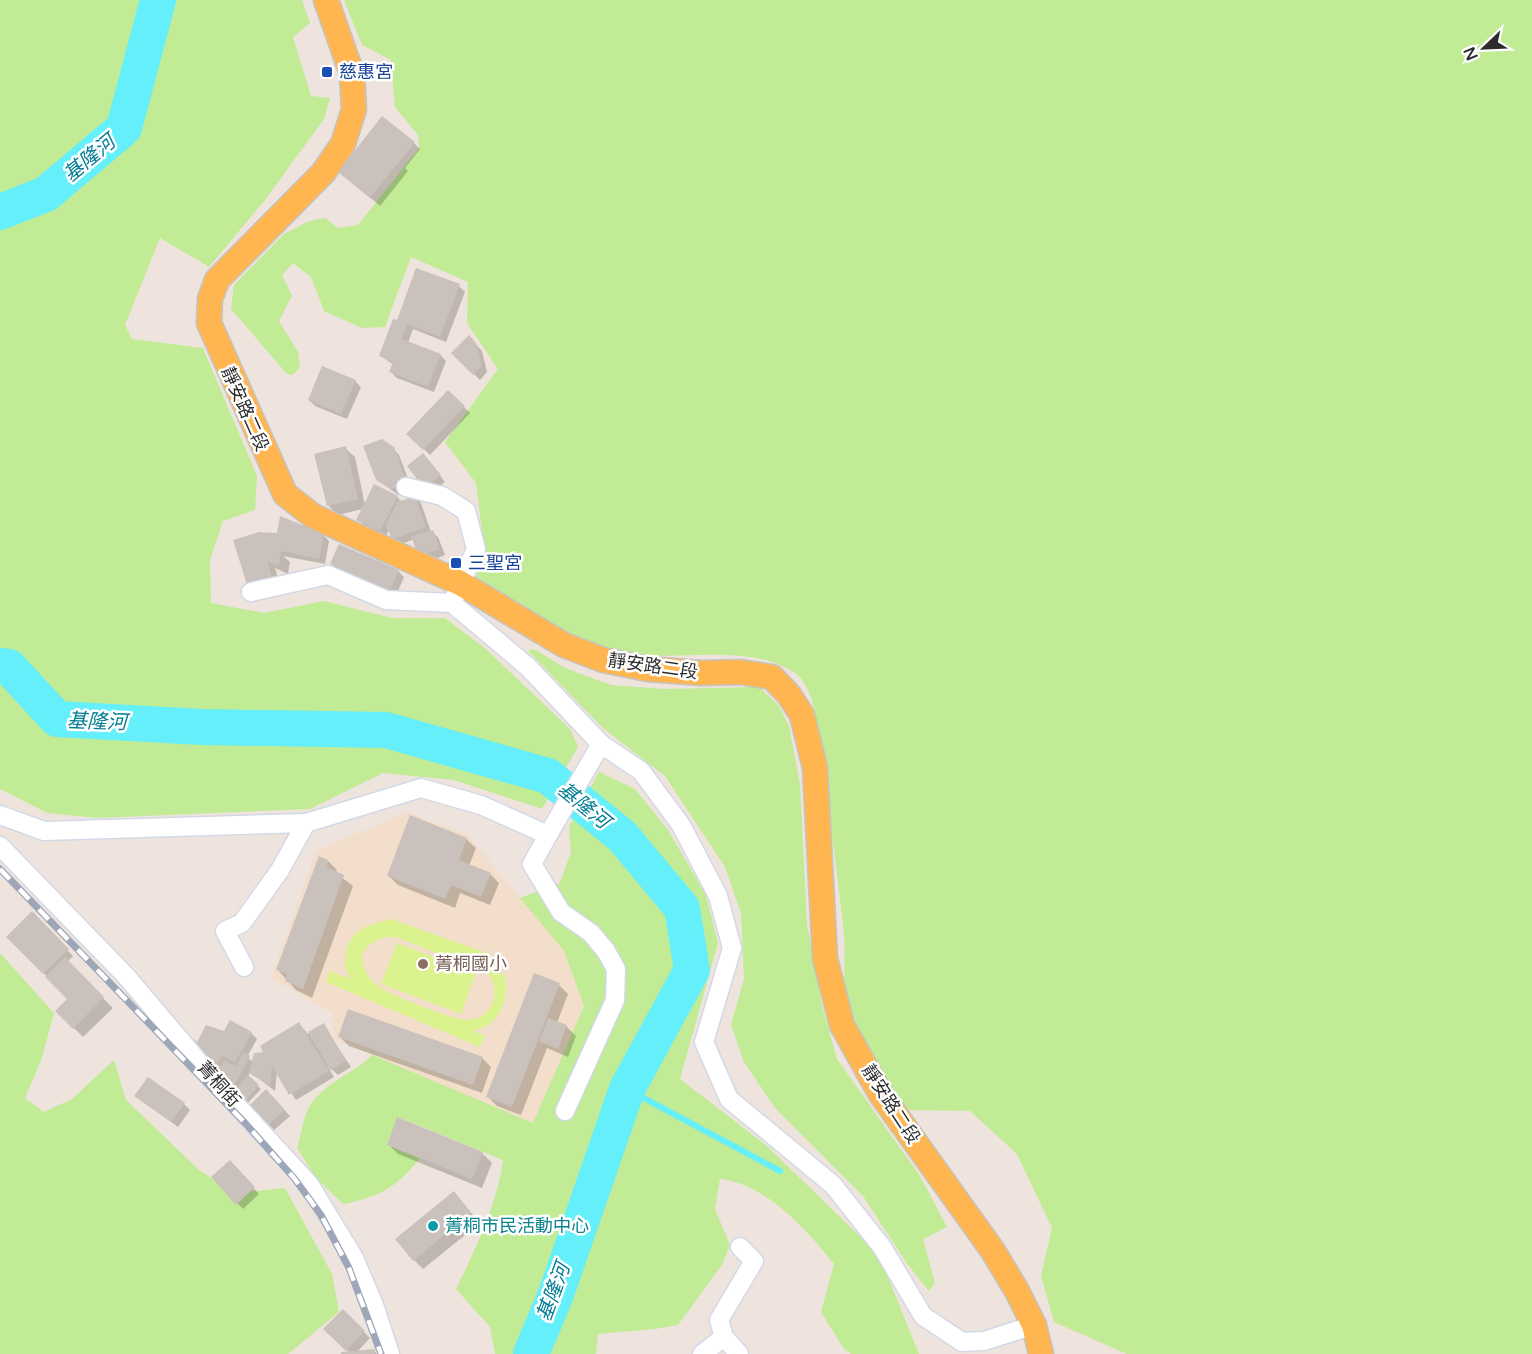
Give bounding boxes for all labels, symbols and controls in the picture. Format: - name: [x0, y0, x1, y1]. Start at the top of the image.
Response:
- north arrow: [1454, 18, 1514, 78]
- text: N: [1459, 44, 1483, 63]
- place label: 慈惠宮: [339, 61, 393, 83]
- marker: 慈惠宮: [320, 65, 334, 79]
- water label: 基隆河: [59, 128, 123, 187]
- street label: 靜安路二段: [217, 363, 273, 455]
- place label: 三聖宮: [468, 552, 522, 574]
- marker: 三聖宮: [449, 556, 463, 570]
- street label: 靜安路二段: [607, 649, 699, 683]
- water label: 基隆河: [67, 709, 131, 735]
- water label: 基隆河: [553, 778, 617, 836]
- place label: 菁桐國小: [435, 953, 507, 975]
- marker: 菁桐國小: [416, 957, 430, 971]
- street label: 菁桐街: [193, 1057, 245, 1111]
- street label: 靜安路二段: [857, 1060, 925, 1148]
- place label: 菁桐市民活動中心: [445, 1215, 589, 1237]
- marker: 菁桐市民活動中心: [426, 1219, 440, 1233]
- water label: 基隆河: [532, 1256, 577, 1325]

